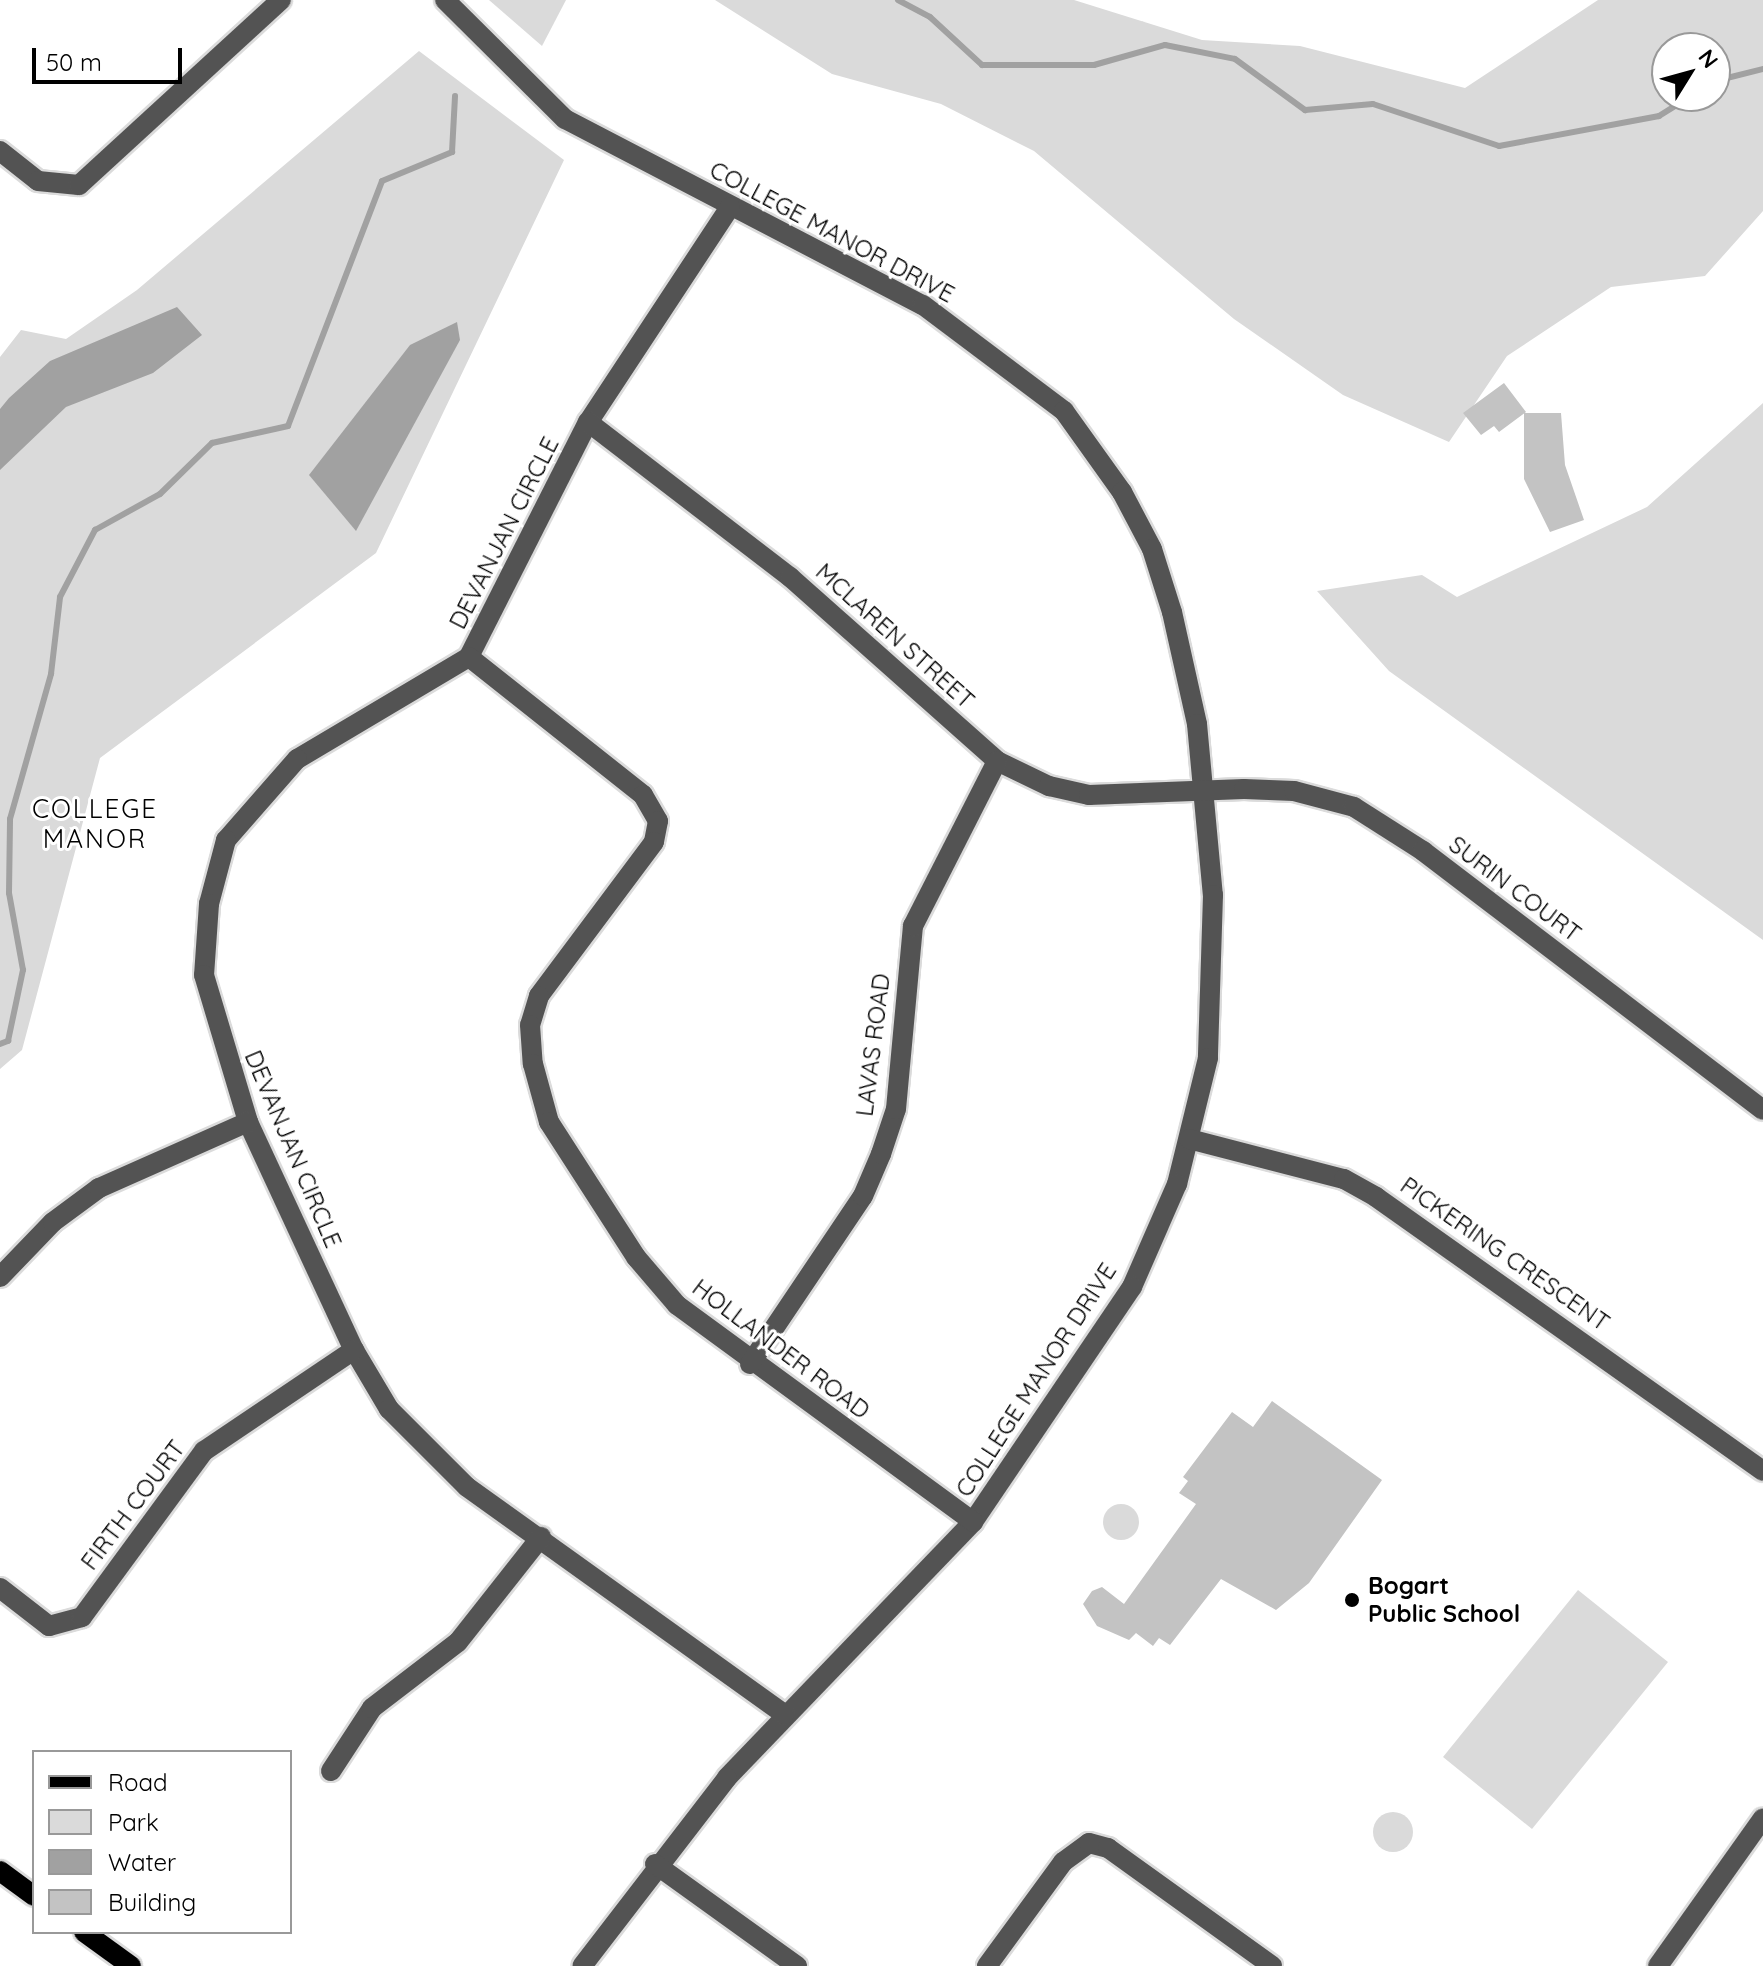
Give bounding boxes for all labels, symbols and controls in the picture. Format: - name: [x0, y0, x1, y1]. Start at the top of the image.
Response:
- scale bar: [36, 32, 186, 82]
- north arrow: [1651, 32, 1731, 112]
- text: N: [1693, 44, 1725, 74]
- text: 50 m: [46, 47, 102, 77]
- street label: COLLEGE MANOR DRIVE: [705, 155, 959, 309]
- street label: DEVANJAN CIRCLE: [443, 432, 565, 634]
- street label: MCLAREN STREET: [810, 557, 980, 715]
- district label: COLLEGE MANOR: [32, 793, 158, 854]
- street label: SURIN COURT: [1443, 830, 1587, 948]
- street label: LAVAS ROAD: [850, 972, 896, 1118]
- street label: DEVANJAN CIRCLE: [238, 1046, 348, 1252]
- street label: PICKERING CRESCENT: [1395, 1171, 1615, 1337]
- street label: COLLEGE MANOR DRIVE: [950, 1258, 1122, 1502]
- street label: HOLLANDER ROAD: [687, 1273, 875, 1425]
- street label: FIRTH COURT: [75, 1434, 191, 1576]
- place label: Bogart Public School: [1368, 1572, 1520, 1628]
- marker: Bogart Public School: [1343, 1591, 1361, 1609]
- legend: [32, 1750, 292, 1934]
- text: Road: [108, 1767, 168, 1797]
- text: Park: [108, 1807, 159, 1837]
- text: Water: [108, 1847, 176, 1877]
- text: Building: [108, 1887, 196, 1917]

